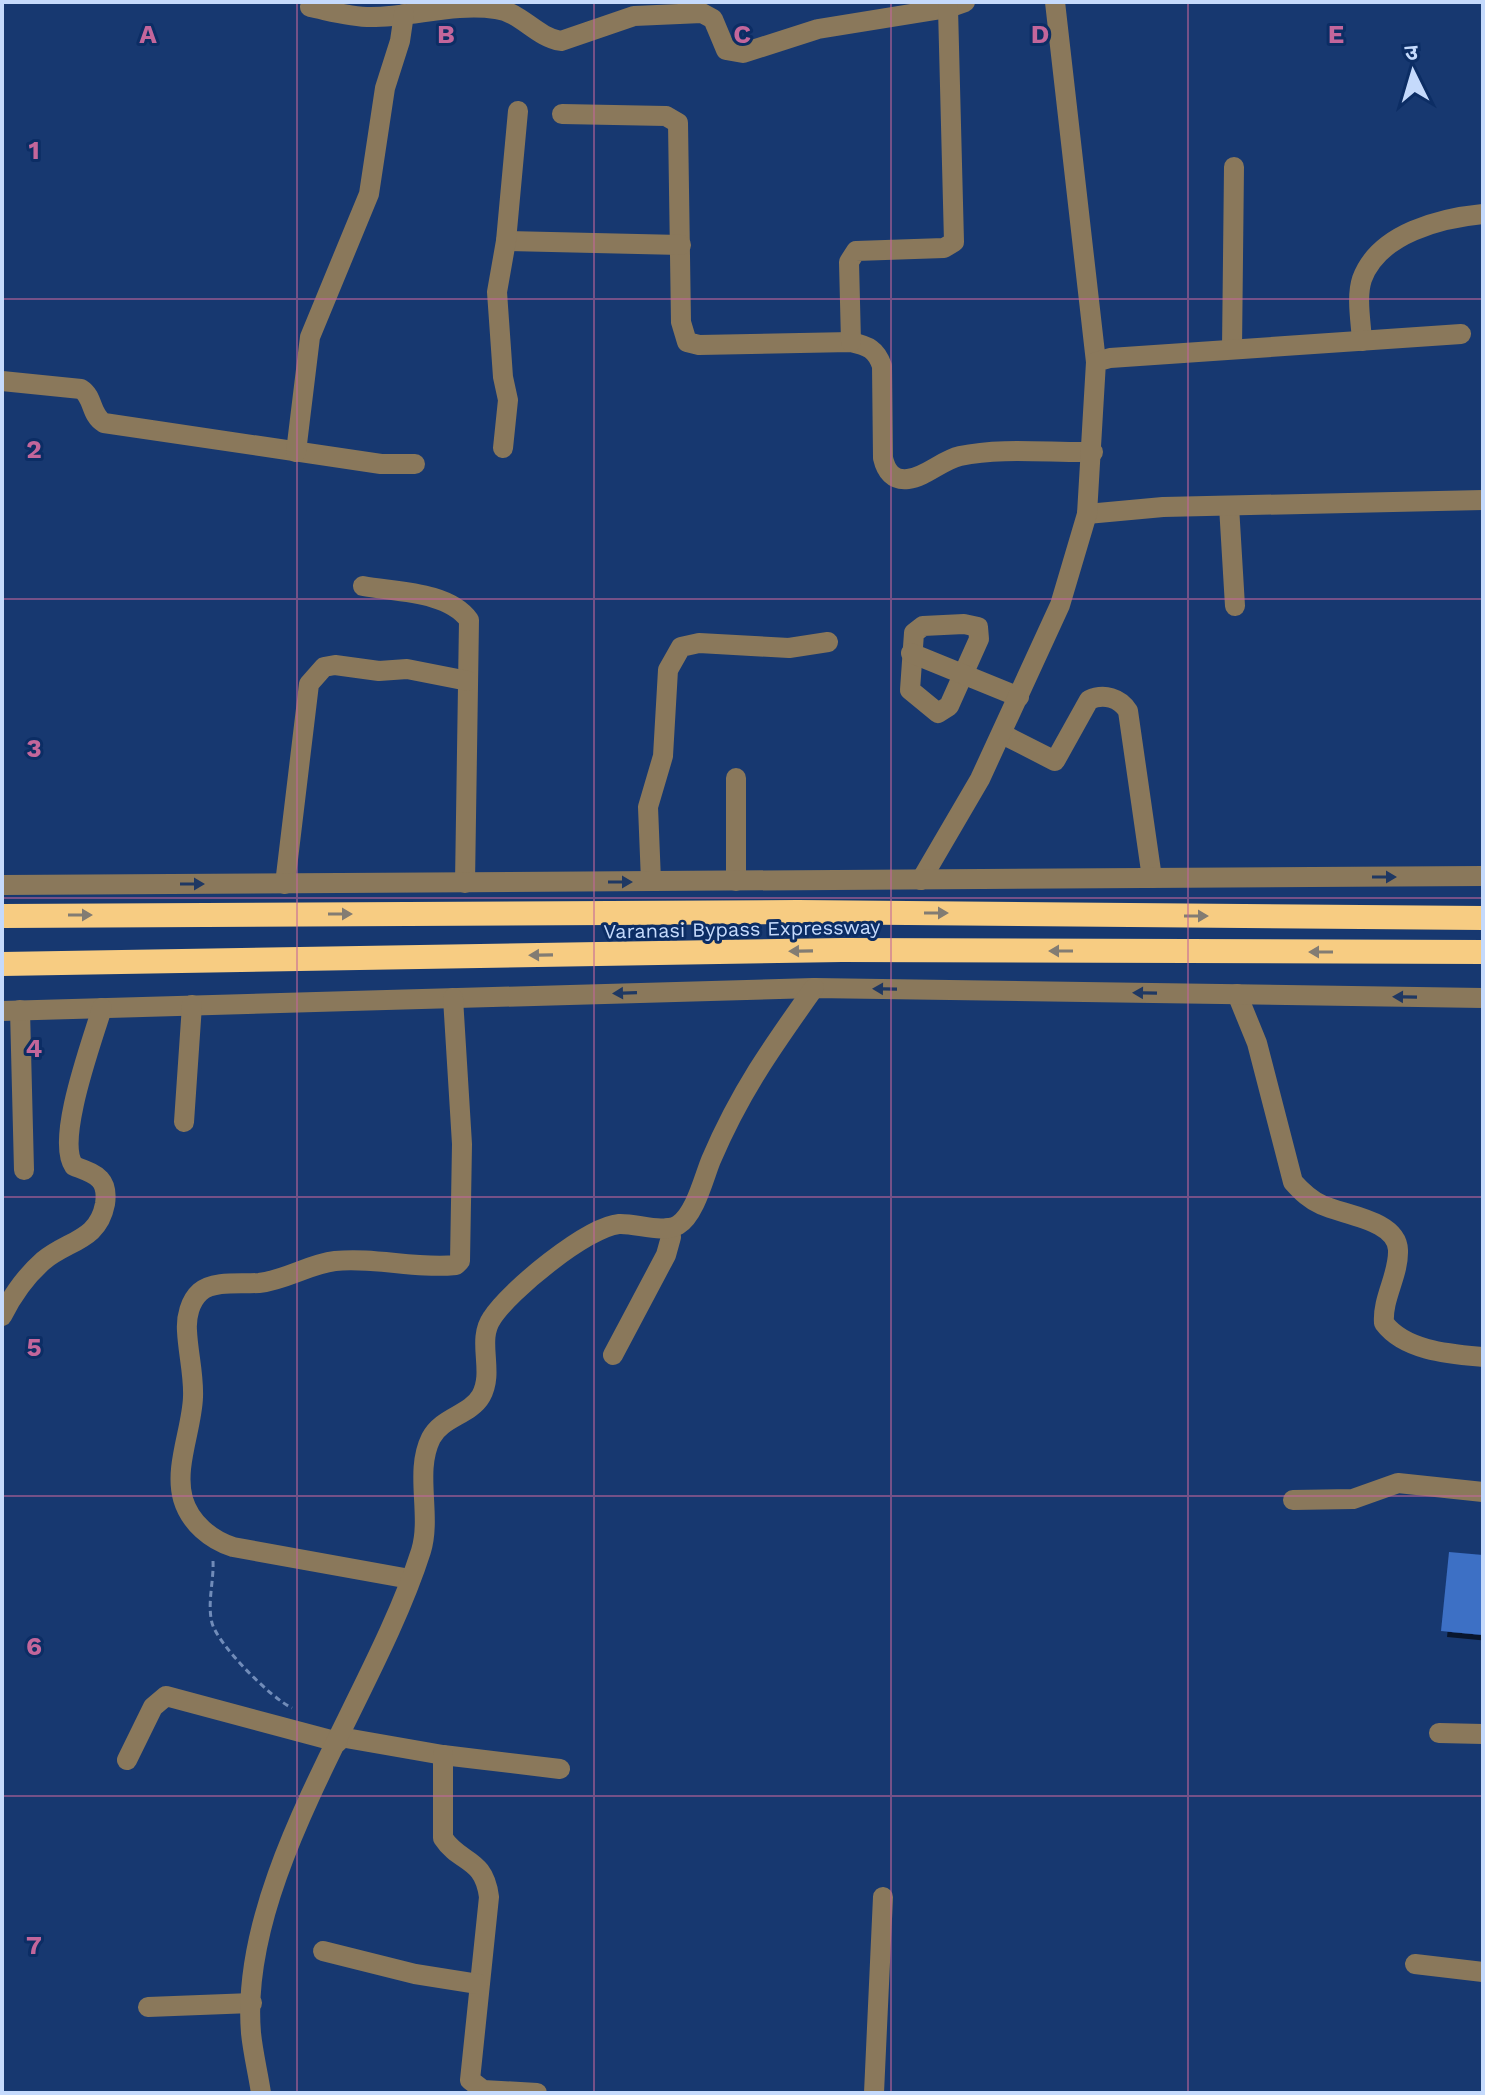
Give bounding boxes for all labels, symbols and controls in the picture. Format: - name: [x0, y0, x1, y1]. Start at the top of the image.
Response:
- text: A: [139, 19, 157, 49]
- text: B: [437, 19, 455, 49]
- text: C: [733, 19, 751, 49]
- text: D: [1031, 19, 1049, 49]
- text: E: [1328, 19, 1344, 49]
- north arrow: [1373, 32, 1453, 112]
- text: उ: [1404, 39, 1420, 66]
- text: 1: [28, 135, 40, 165]
- text: 2: [26, 434, 42, 464]
- text: 3: [26, 733, 42, 763]
- one-way arrow: [1372, 871, 1397, 883]
- one-way arrow: [608, 876, 633, 888]
- one-way arrow: [180, 878, 205, 890]
- one-way arrow: [924, 907, 949, 920]
- one-way arrow: [328, 908, 353, 920]
- one-way arrow: [68, 909, 93, 921]
- one-way arrow: [1184, 910, 1209, 922]
- street label: Varanasi Bypass Expressway: [603, 915, 881, 943]
- one-way arrow: [788, 945, 813, 957]
- one-way arrow: [1048, 945, 1073, 957]
- one-way arrow: [1308, 946, 1333, 958]
- one-way arrow: [528, 949, 553, 962]
- one-way arrow: [872, 982, 897, 995]
- one-way arrow: [612, 987, 637, 999]
- one-way arrow: [1132, 987, 1157, 999]
- one-way arrow: [1392, 990, 1417, 1003]
- text: 4: [26, 1033, 43, 1063]
- text: 5: [26, 1332, 42, 1362]
- text: 6: [26, 1631, 42, 1661]
- text: 7: [26, 1930, 42, 1960]

